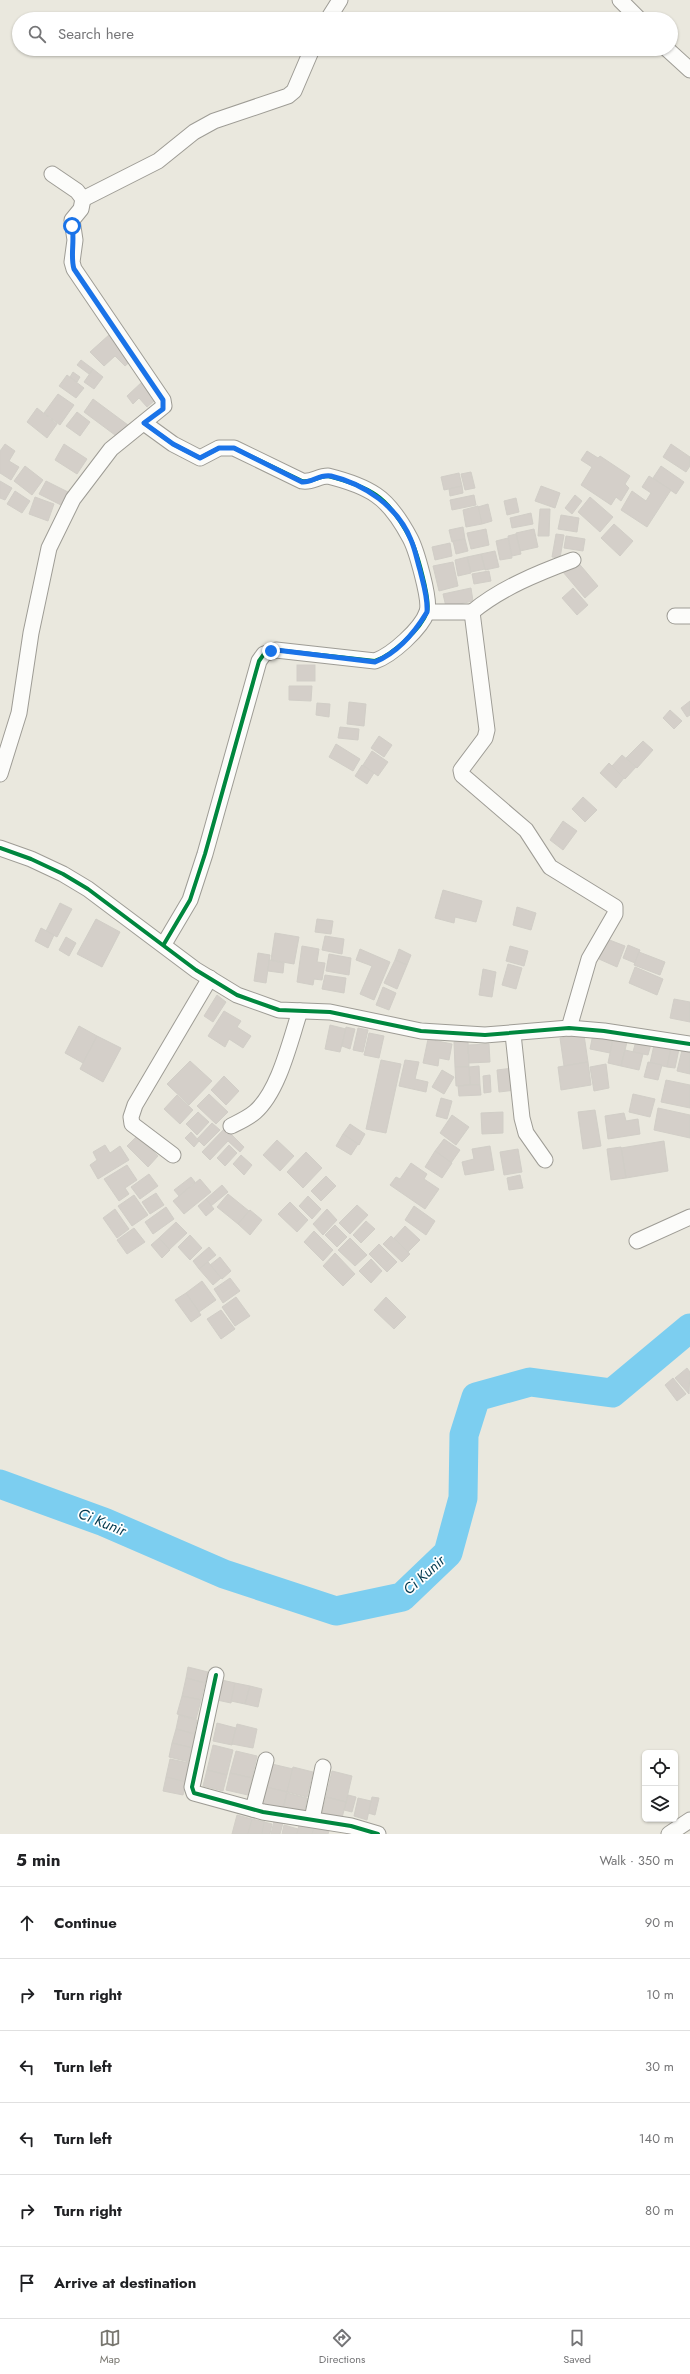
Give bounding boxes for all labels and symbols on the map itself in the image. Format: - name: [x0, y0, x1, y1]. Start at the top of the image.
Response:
- route start: [63, 217, 81, 235]
- route end: [262, 642, 280, 660]
- water label: Ci Kunir: [75, 1502, 130, 1542]
- water label: Ci Kunir: [398, 1549, 451, 1600]

